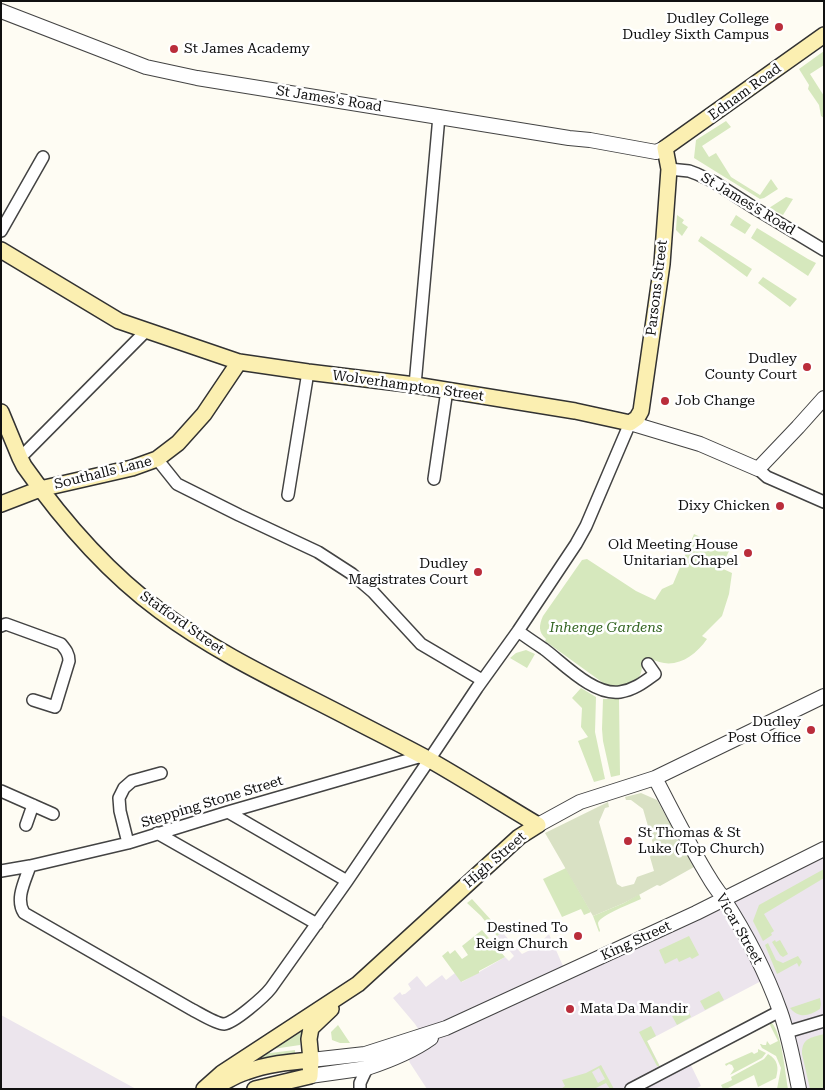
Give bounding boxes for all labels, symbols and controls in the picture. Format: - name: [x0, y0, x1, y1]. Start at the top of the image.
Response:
- place label: Dudley College Dudley Sixth Campus: [622, 11, 769, 44]
- marker: Dudley College Dudley Sixth Campus: [773, 21, 785, 33]
- place label: St James Academy: [184, 41, 310, 57]
- marker: St James Academy: [168, 43, 180, 55]
- street label: Ednam Road: [706, 60, 784, 124]
- street label: St James's Road: [275, 82, 383, 116]
- street label: St James's Road: [698, 169, 798, 239]
- street label: Parsons Street: [643, 239, 671, 337]
- place label: Dudley County Court: [705, 351, 797, 384]
- marker: Dudley County Court: [801, 361, 813, 373]
- street label: Wolverhampton Street: [331, 367, 485, 405]
- place label: Job Change: [675, 393, 755, 409]
- marker: Job Change: [659, 395, 671, 407]
- street label: Southalls Lane: [52, 453, 154, 493]
- place label: Dixy Chicken: [678, 498, 770, 514]
- marker: Dixy Chicken: [774, 500, 786, 512]
- place label: Old Meeting House Unitarian Chapel: [608, 537, 738, 570]
- marker: Old Meeting House Unitarian Chapel: [742, 547, 754, 559]
- place label: Dudley Magistrates Court: [348, 556, 468, 588]
- marker: Dudley Magistrates Court: [472, 566, 484, 578]
- street label: Stafford Street: [137, 588, 227, 658]
- park label: Inhenge Gardens: [549, 620, 663, 636]
- place label: Dudley Post Office: [728, 714, 801, 746]
- marker: Dudley Post Office: [805, 724, 817, 736]
- street label: Stepping Stone Street: [139, 772, 285, 832]
- place label: St Thomas & St Luke (Top Church): [638, 825, 764, 858]
- street label: High Street: [461, 828, 529, 892]
- marker: St Thomas & St Luke (Top Church): [622, 835, 634, 847]
- street label: Vicar Street: [712, 891, 766, 967]
- street label: King Street: [598, 917, 674, 965]
- place label: Destined To Reign Church: [476, 920, 568, 952]
- marker: Destined To Reign Church: [572, 930, 584, 942]
- place label: Mata Da Mandir: [580, 1001, 688, 1017]
- marker: Mata Da Mandir: [564, 1003, 576, 1015]

